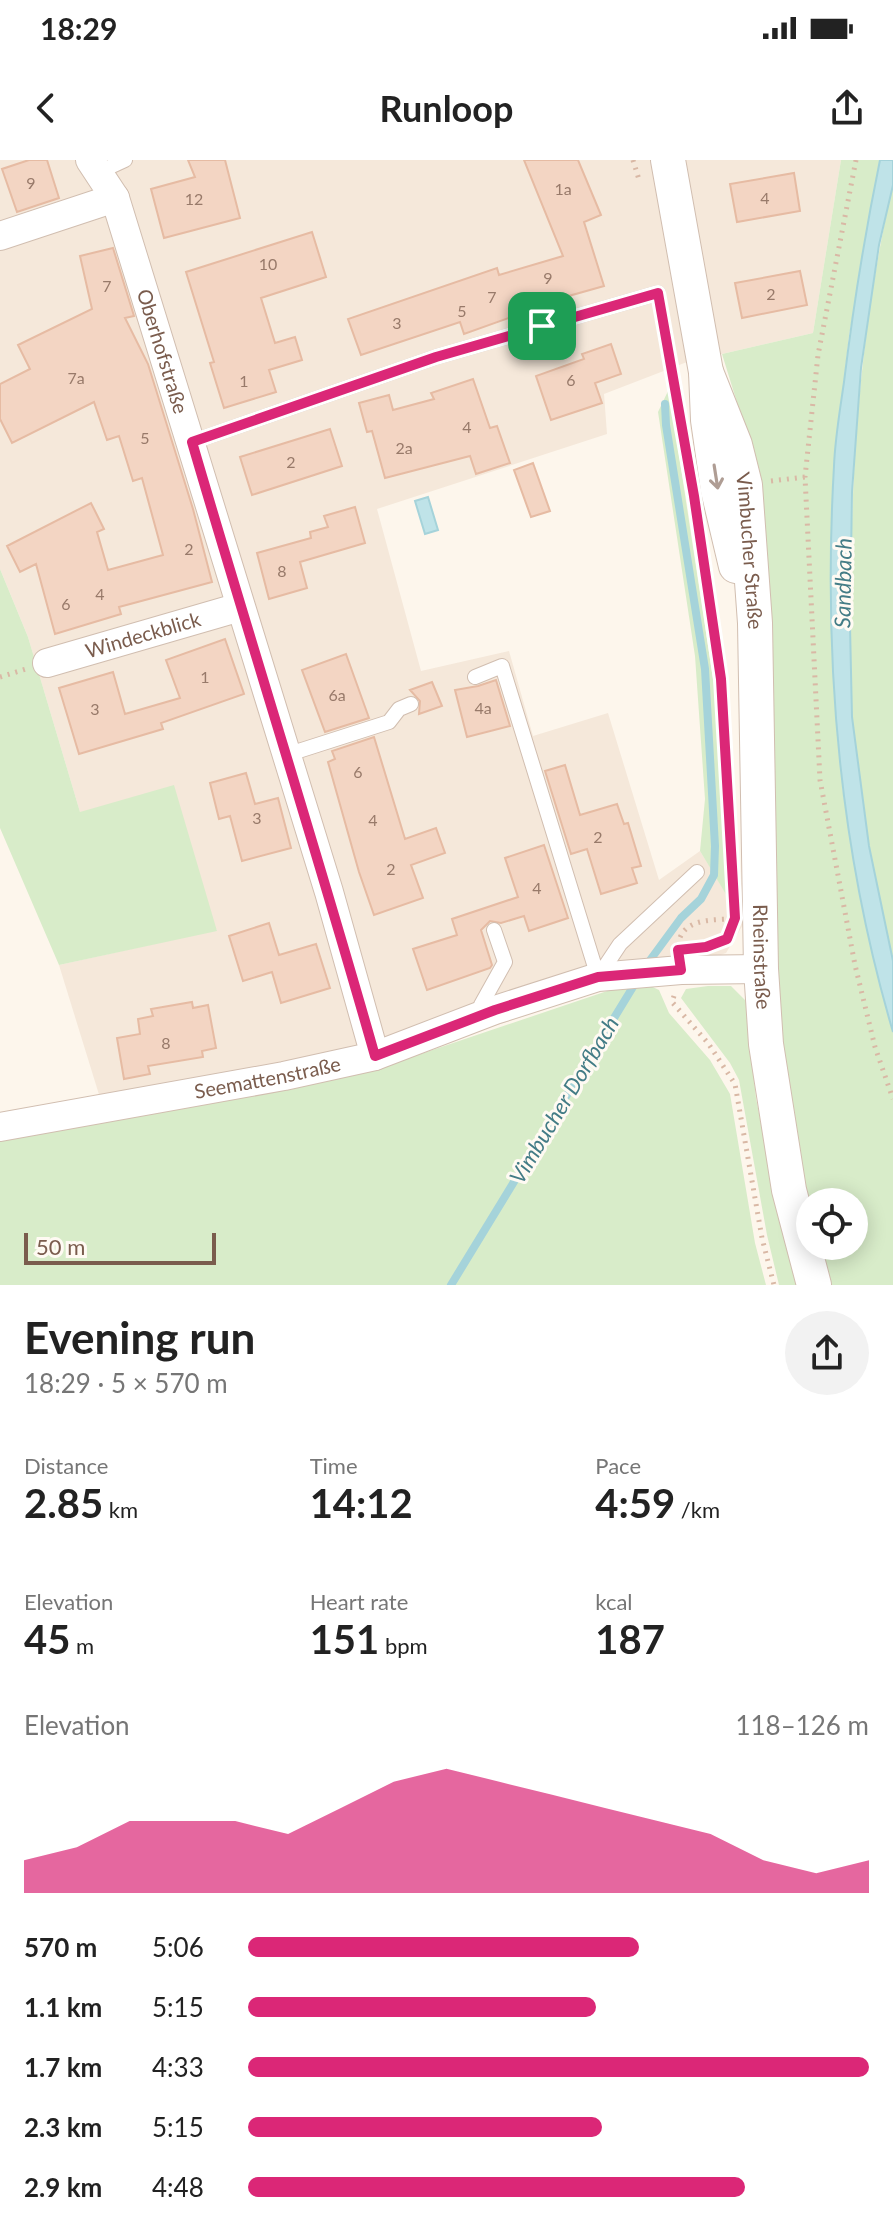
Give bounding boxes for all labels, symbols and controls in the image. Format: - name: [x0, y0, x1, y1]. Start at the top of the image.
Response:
- text: 18:29: [40, 10, 117, 46]
- icon: back: [24, 86, 68, 130]
- text: Runloop: [380, 86, 513, 130]
- icon: share: [825, 86, 869, 130]
- house number: 9: [26, 173, 36, 192]
- house number: 1a: [554, 179, 572, 198]
- house number: 4: [760, 188, 770, 207]
- house number: 12: [185, 189, 203, 208]
- house number: 10: [259, 254, 277, 273]
- house number: 9: [543, 268, 553, 287]
- house number: 7: [102, 276, 112, 295]
- house number: 2: [766, 284, 776, 303]
- street label: Oberhofstraße: [133, 286, 194, 416]
- house number: 7: [487, 287, 497, 306]
- pin: [508, 292, 576, 360]
- house number: 5: [457, 301, 467, 320]
- icon: arrive: [520, 304, 564, 348]
- house number: 3: [392, 313, 402, 332]
- house number: 7a: [67, 368, 85, 387]
- house number: 6: [566, 370, 576, 389]
- house number: 1: [239, 371, 249, 390]
- house number: 4: [462, 417, 472, 436]
- house number: 5: [140, 428, 150, 447]
- house number: 2a: [395, 438, 413, 457]
- house number: 2: [286, 452, 296, 471]
- one-way arrow: [709, 464, 724, 489]
- street label: Vimbucher Straße: [731, 470, 768, 630]
- water label: Sandbach: [828, 538, 857, 628]
- house number: 2: [184, 539, 194, 558]
- house number: 8: [277, 561, 287, 580]
- house number: 4: [95, 584, 105, 603]
- house number: 6: [61, 594, 71, 613]
- street label: Windeckblick: [82, 606, 204, 662]
- house number: 1: [200, 667, 210, 686]
- house number: 6a: [328, 685, 346, 704]
- house number: 4a: [474, 698, 492, 717]
- house number: 3: [90, 699, 100, 718]
- house number: 6: [353, 762, 363, 781]
- house number: 3: [252, 808, 262, 827]
- house number: 4: [368, 810, 378, 829]
- house number: 2: [593, 827, 603, 846]
- house number: 2: [386, 859, 396, 878]
- house number: 4: [532, 878, 542, 897]
- street label: Rheinstraße: [749, 904, 777, 1010]
- water label: Vimbucher Dorfbach: [503, 1011, 624, 1188]
- house number: 8: [161, 1033, 171, 1052]
- street label: Seemattenstraße: [192, 1051, 343, 1103]
- map controls: [796, 1188, 868, 1260]
- button: locate: [796, 1188, 868, 1260]
- scale bar: [24, 1229, 216, 1265]
- text: 50 m: [36, 1233, 85, 1260]
- text: Evening run: [24, 1311, 255, 1363]
- button: share: [785, 1311, 869, 1395]
- text: 18:29 · 5 × 570 m: [24, 1367, 228, 1399]
- text: Distance: [24, 1452, 108, 1479]
- text: Time: [310, 1452, 358, 1479]
- text: Pace: [595, 1452, 641, 1479]
- text: 2.85: [24, 1479, 103, 1527]
- text: 14:12: [310, 1479, 413, 1527]
- text: 4:59: [595, 1479, 675, 1527]
- text: km: [103, 1496, 138, 1523]
- text: /km: [675, 1496, 720, 1523]
- text: Elevation: [24, 1588, 113, 1615]
- text: Heart rate: [310, 1588, 408, 1615]
- text: kcal: [595, 1588, 633, 1615]
- text: 45: [24, 1615, 70, 1663]
- text: 151: [310, 1615, 379, 1663]
- text: 187: [595, 1615, 665, 1663]
- text: m: [70, 1632, 94, 1659]
- text: bpm: [379, 1632, 428, 1659]
- text: Elevation: [24, 1709, 130, 1741]
- text: 118–126 m: [735, 1709, 869, 1741]
- text: 570 m: [24, 1931, 97, 1963]
- text: 5:06: [152, 1931, 204, 1963]
- text: 1.1 km: [24, 1991, 102, 2023]
- text: 5:15: [152, 1991, 204, 2023]
- text: 1.7 km: [24, 2051, 102, 2083]
- text: 4:33: [152, 2051, 204, 2083]
- text: 2.3 km: [24, 2111, 102, 2143]
- text: 5:15: [152, 2111, 204, 2143]
- text: 2.9 km: [24, 2171, 102, 2203]
- text: 4:48: [152, 2171, 204, 2203]

